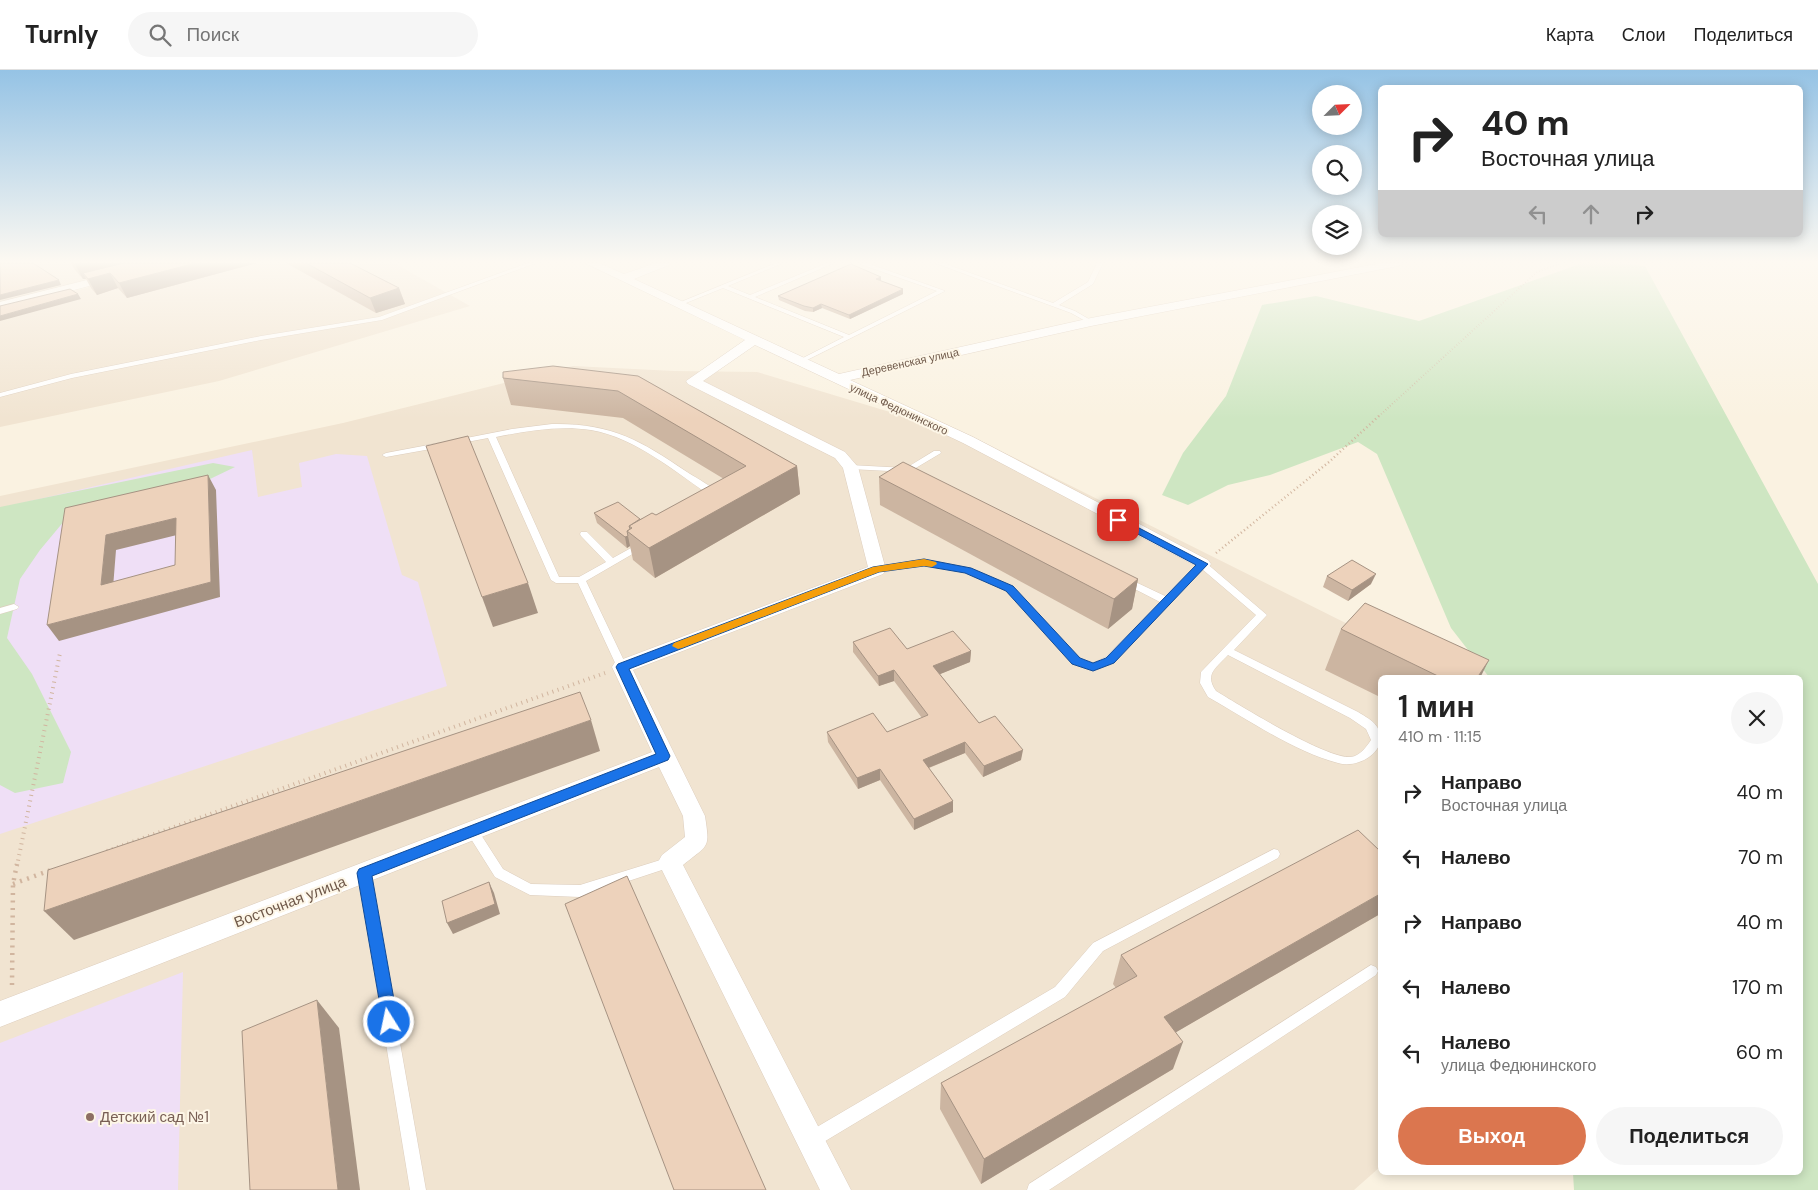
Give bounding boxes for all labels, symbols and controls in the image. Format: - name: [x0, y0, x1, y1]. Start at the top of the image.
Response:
- search box: [128, 12, 478, 57]
- text: Turnly: [25, 19, 98, 50]
- icon: search: [146, 21, 174, 49]
- text: Поиск: [186, 22, 239, 47]
- text: Карта: [1546, 23, 1594, 47]
- text: Слои: [1622, 23, 1666, 47]
- text: Поделиться: [1694, 23, 1793, 47]
- north arrow: [1312, 85, 1362, 135]
- map controls: [1312, 85, 1362, 255]
- text: 40 m: [1481, 100, 1570, 146]
- icon: right: [1398, 105, 1463, 170]
- text: Восточная улица: [1481, 144, 1655, 173]
- button: search: [1312, 145, 1362, 195]
- icon: left: [1524, 200, 1552, 228]
- icon: ahead: [1577, 200, 1605, 228]
- icon: right: [1630, 200, 1658, 228]
- button: layers: [1312, 205, 1362, 255]
- street label: Деревенская улица: [860, 345, 961, 379]
- street label: улица Федюнинского: [848, 380, 950, 438]
- pin: [1097, 499, 1139, 541]
- icon: arrive: [1104, 506, 1132, 534]
- text: 1 мин: [1398, 687, 1475, 726]
- button: close: [1731, 692, 1783, 744]
- text: 410 m · 11:15: [1398, 726, 1482, 747]
- text: Направо: [1441, 770, 1522, 795]
- icon: right: [1398, 779, 1426, 807]
- text: 40 m: [1736, 780, 1783, 805]
- text: Восточная улица: [1441, 795, 1567, 816]
- icon: left: [1398, 844, 1426, 872]
- text: Налево: [1441, 845, 1511, 870]
- text: 70 m: [1738, 845, 1783, 870]
- street label: Восточная улица: [231, 871, 349, 933]
- icon: right: [1398, 909, 1426, 937]
- text: Направо: [1441, 910, 1522, 935]
- text: 40 m: [1736, 910, 1783, 935]
- icon: left: [1398, 974, 1426, 1002]
- text: Налево: [1441, 975, 1511, 1000]
- text: 170 m: [1732, 975, 1783, 1000]
- position arrow: [362, 995, 414, 1047]
- text: Налево: [1441, 1030, 1511, 1055]
- icon: left: [1398, 1039, 1426, 1067]
- text: 60 m: [1736, 1040, 1783, 1065]
- text: улица Федюнинского: [1441, 1055, 1596, 1076]
- place label: Детский сад №1: [100, 1107, 209, 1127]
- button: Выход: [1398, 1107, 1586, 1165]
- button: Поделиться: [1596, 1107, 1783, 1165]
- marker: Детский сад №1: [84, 1111, 96, 1123]

